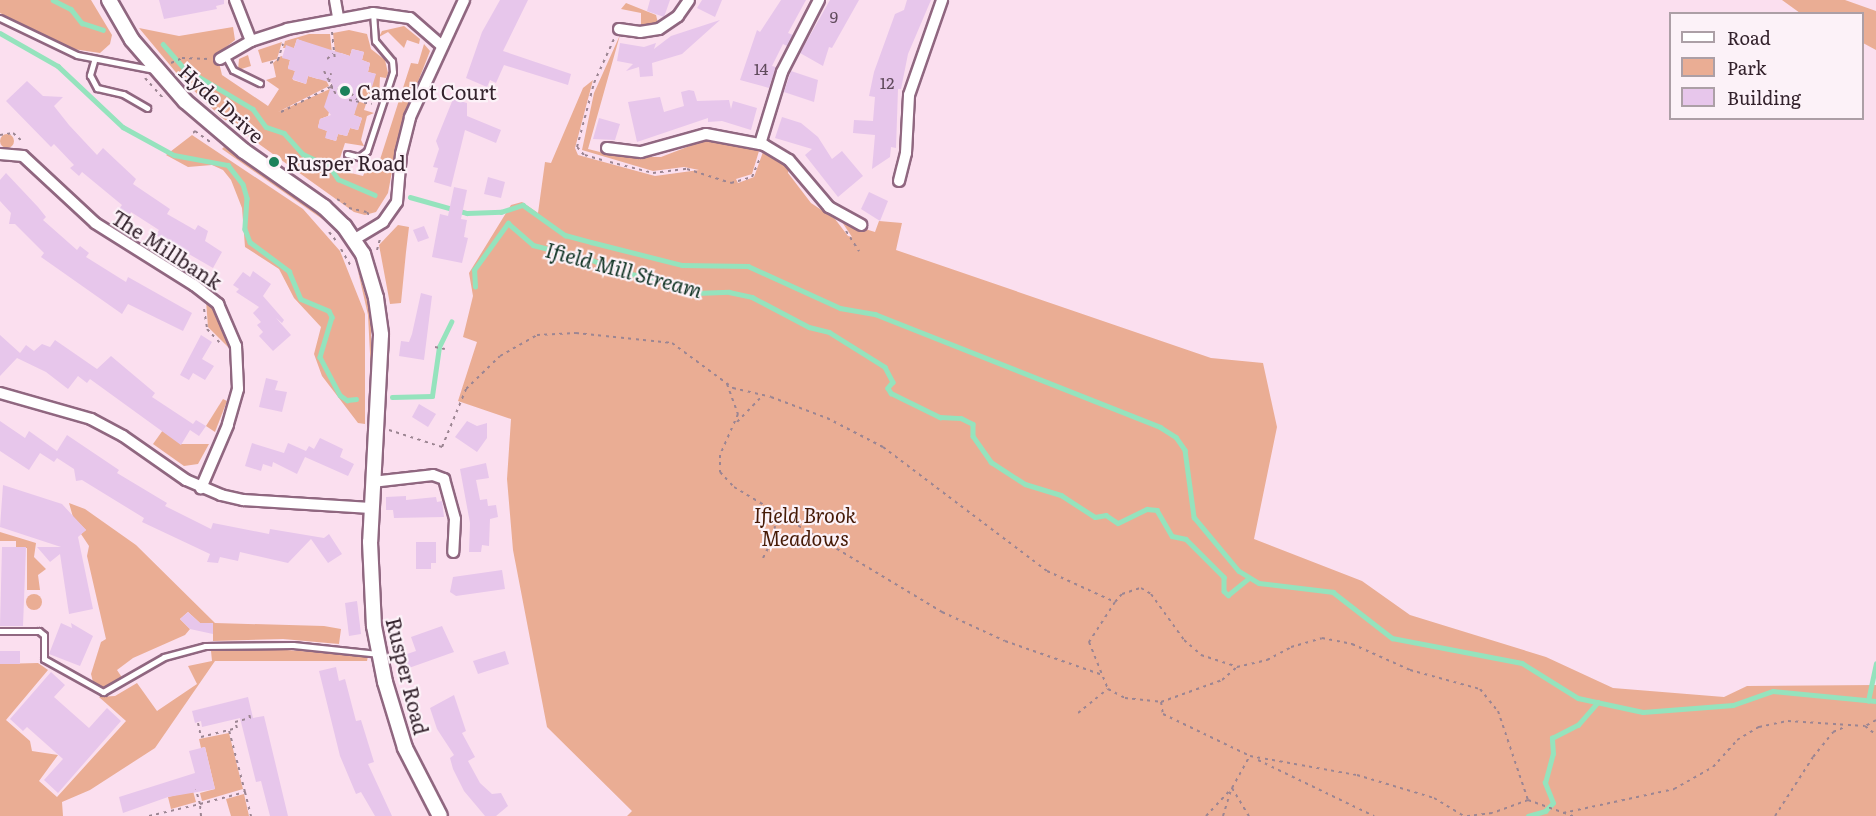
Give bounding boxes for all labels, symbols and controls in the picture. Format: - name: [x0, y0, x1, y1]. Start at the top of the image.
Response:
- house number: 9: [830, 6, 838, 26]
- legend: [1669, 12, 1864, 120]
- text: Road: [1727, 24, 1771, 51]
- text: Park: [1727, 54, 1766, 81]
- house number: 14: [754, 58, 768, 78]
- street label: Hyde Drive: [175, 59, 269, 147]
- house number: 12: [880, 72, 894, 92]
- place label: Camelot Court: [357, 79, 497, 103]
- marker: Camelot Court: [338, 84, 352, 98]
- text: Building: [1727, 84, 1801, 111]
- place label: Rusper Road: [286, 150, 406, 174]
- marker: Rusper Road: [267, 155, 281, 169]
- street label: The Millbank: [107, 204, 227, 294]
- water label: Ifield Mill Stream: [543, 236, 705, 302]
- park label: Ifield Brook Meadows: [754, 502, 856, 549]
- street label: Rusper Road: [382, 615, 434, 737]

